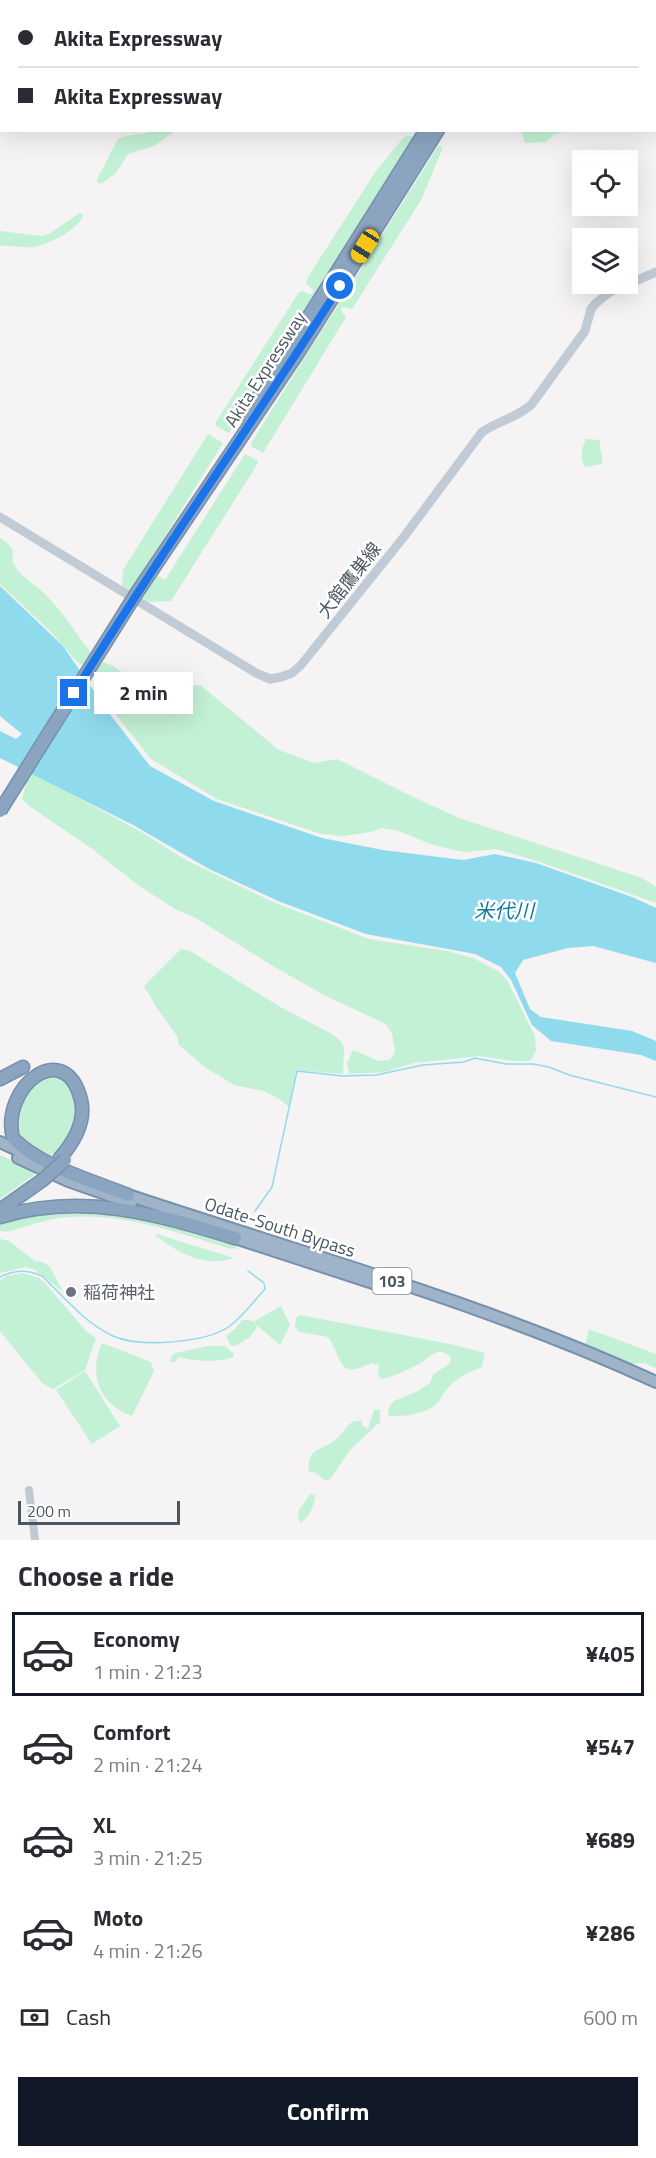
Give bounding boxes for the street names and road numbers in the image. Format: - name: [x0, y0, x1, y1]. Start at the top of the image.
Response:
- street label: Akita Expressway: [217, 306, 313, 432]
- street label: 大館鷹巣線: [311, 536, 387, 624]
- street label: Odate-South Bypass: [201, 1190, 359, 1264]
- road number: 103: [372, 1268, 412, 1294]

